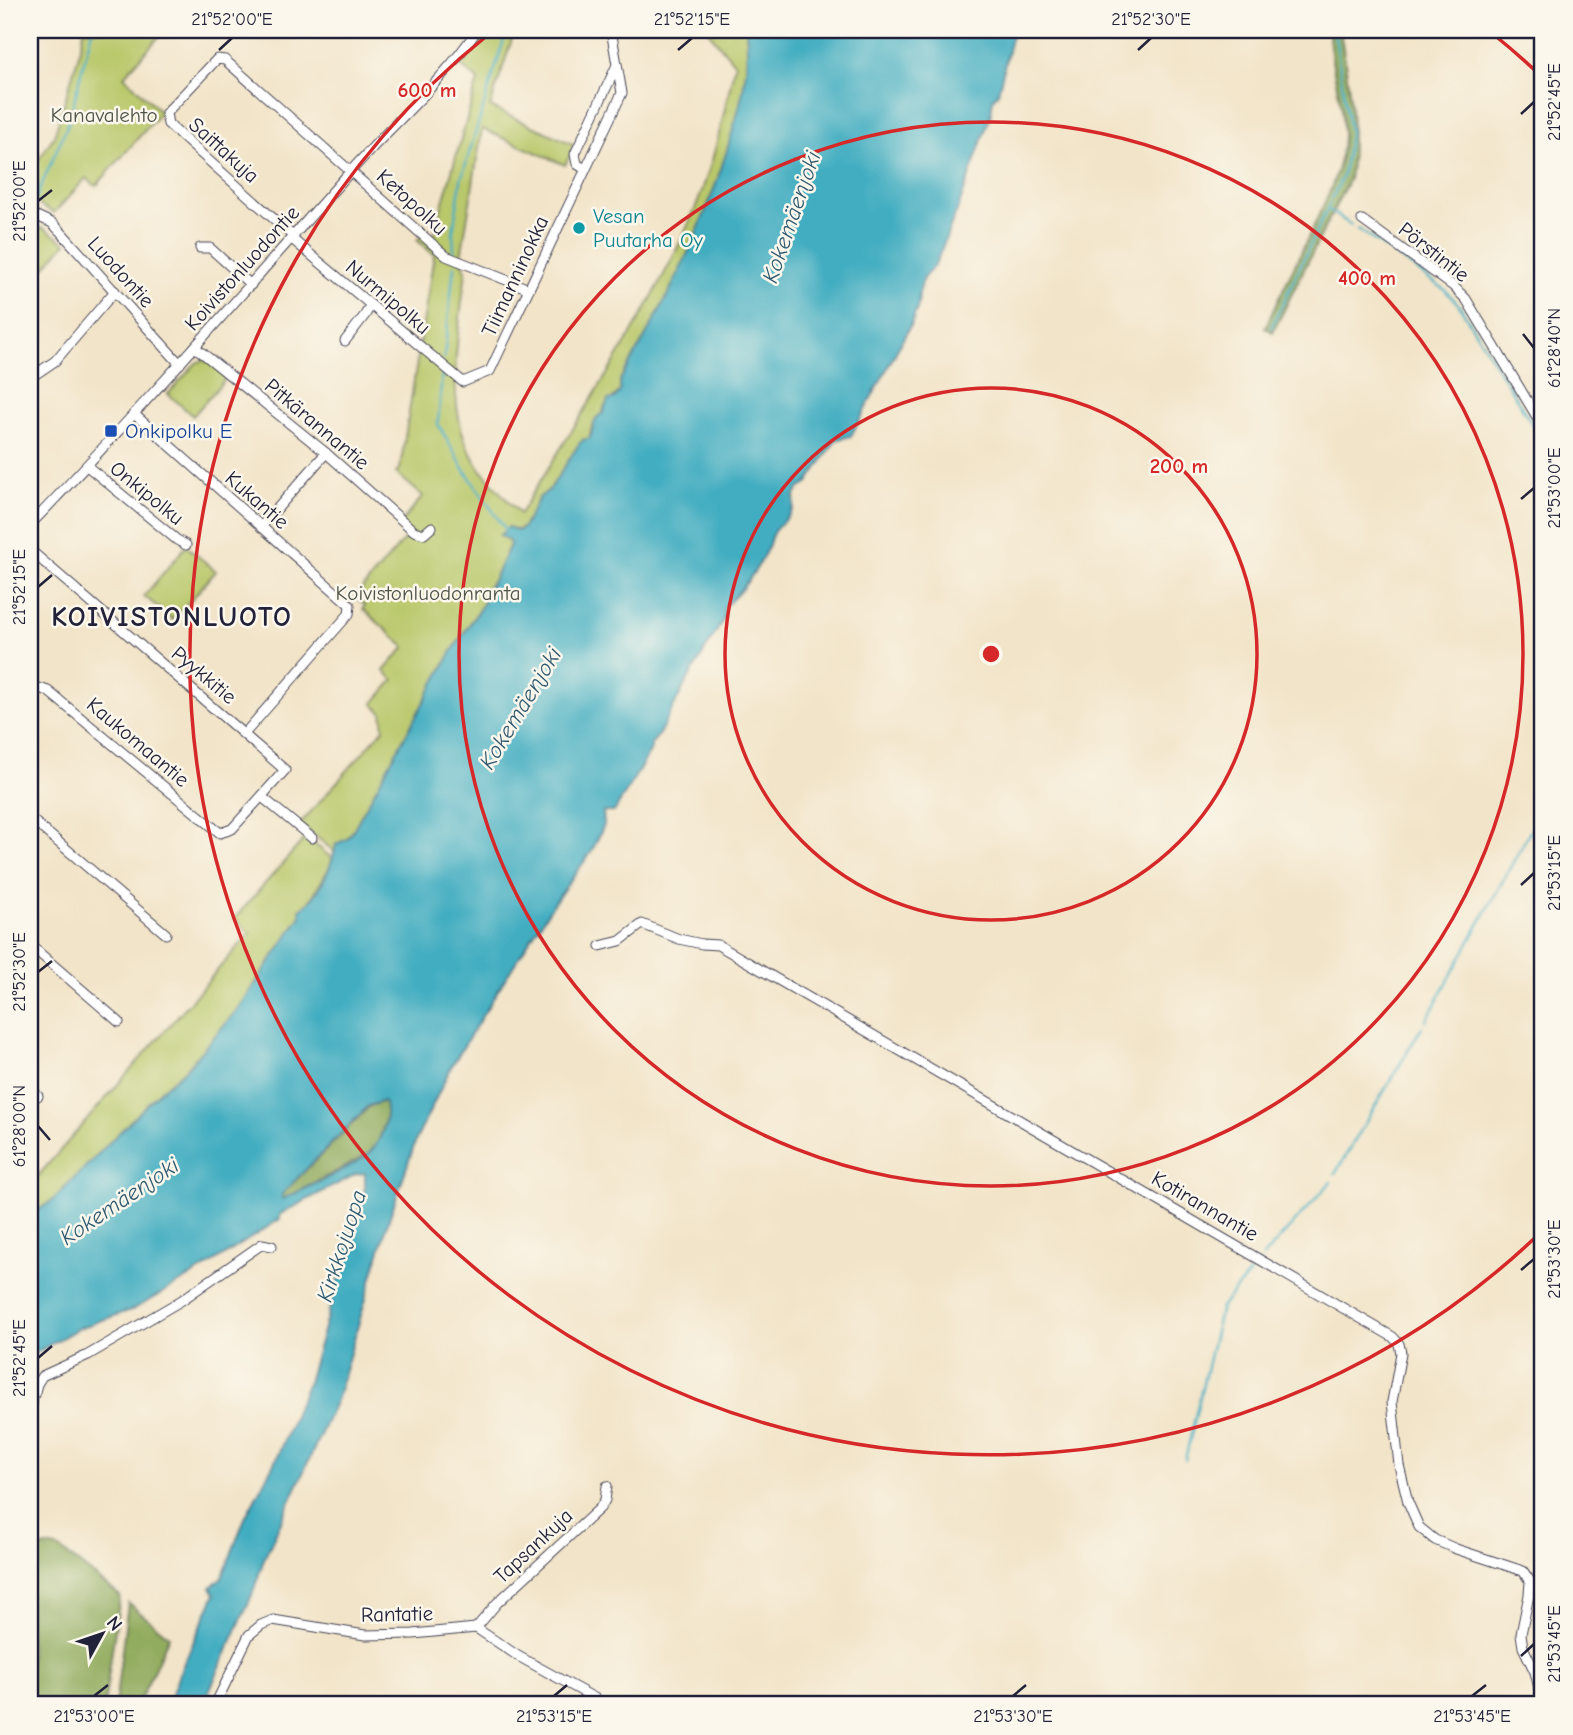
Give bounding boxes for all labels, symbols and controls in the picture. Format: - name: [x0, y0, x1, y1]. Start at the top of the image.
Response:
- text: 21°52'00"E: [191, 9, 273, 30]
- text: 21°52'15"E: [654, 9, 730, 30]
- text: 21°52'30"E: [1111, 9, 1191, 30]
- text: 21°52'45"E: [1544, 63, 1565, 141]
- text: 600 m: [397, 78, 457, 102]
- park label: Kanavalehto: [50, 103, 158, 127]
- street label: Saittakuja: [184, 112, 264, 188]
- water label: Kokemäenjoki: [756, 147, 827, 287]
- text: 21°52'00"E: [9, 160, 30, 242]
- street label: Ketopolku: [372, 164, 452, 240]
- street label: Koivistonluodontie: [180, 201, 304, 335]
- place label: Vesan Puutarha Oy: [593, 204, 703, 252]
- street label: Tiimanninokka: [477, 212, 553, 340]
- street label: Pörstintie: [1394, 217, 1474, 287]
- marker: Vesan Puutarha Oy: [571, 220, 587, 236]
- street label: Luodontie: [83, 232, 159, 312]
- street label: Nurmipolku: [341, 255, 435, 339]
- text: 400 m: [1338, 266, 1396, 290]
- text: 61°28'40"N: [1544, 308, 1565, 388]
- street label: Pitkärannantie: [260, 373, 374, 475]
- place label: Onkipolku E: [125, 419, 232, 443]
- marker: Onkipolku E: [103, 423, 119, 439]
- text: 21°53'00"E: [1544, 447, 1565, 529]
- text: 200 m: [1150, 454, 1208, 478]
- street label: Onkipolku: [105, 456, 189, 530]
- street label: Kukantie: [220, 466, 294, 534]
- text: 21°52'15"E: [9, 549, 30, 625]
- park label: Koivistonluodonranta: [336, 581, 520, 605]
- district label: KOIVISTONLUOTO: [51, 601, 293, 633]
- street label: Pyykkitie: [167, 641, 241, 709]
- water label: Kokemäenjoki: [473, 642, 568, 774]
- centre of rings: [979, 642, 1003, 666]
- street label: Kaukomaantie: [82, 692, 194, 792]
- text: 21°53'15"E: [1544, 835, 1565, 911]
- text: 21°52'30"E: [9, 932, 30, 1012]
- text: 61°28'00"N: [9, 1085, 30, 1167]
- water label: Kokemäenjoki: [55, 1151, 184, 1251]
- street label: Kotirannantie: [1147, 1166, 1263, 1246]
- water label: Kirkkojuopa: [311, 1187, 372, 1305]
- text: 21°53'30"E: [1544, 1219, 1565, 1299]
- text: 21°52'45"E: [9, 1319, 30, 1397]
- street label: Tapsankuja: [489, 1504, 577, 1588]
- north arrow: [66, 1598, 136, 1668]
- street label: Rantatie: [361, 1601, 433, 1627]
- text: 21°53'45"E: [1544, 1605, 1565, 1683]
- text: N: [102, 1612, 127, 1636]
- text: 21°53'00"E: [53, 1706, 135, 1727]
- text: 21°53'15"E: [516, 1706, 592, 1727]
- text: 21°53'30"E: [973, 1706, 1053, 1727]
- text: 21°53'45"E: [1433, 1706, 1511, 1727]

